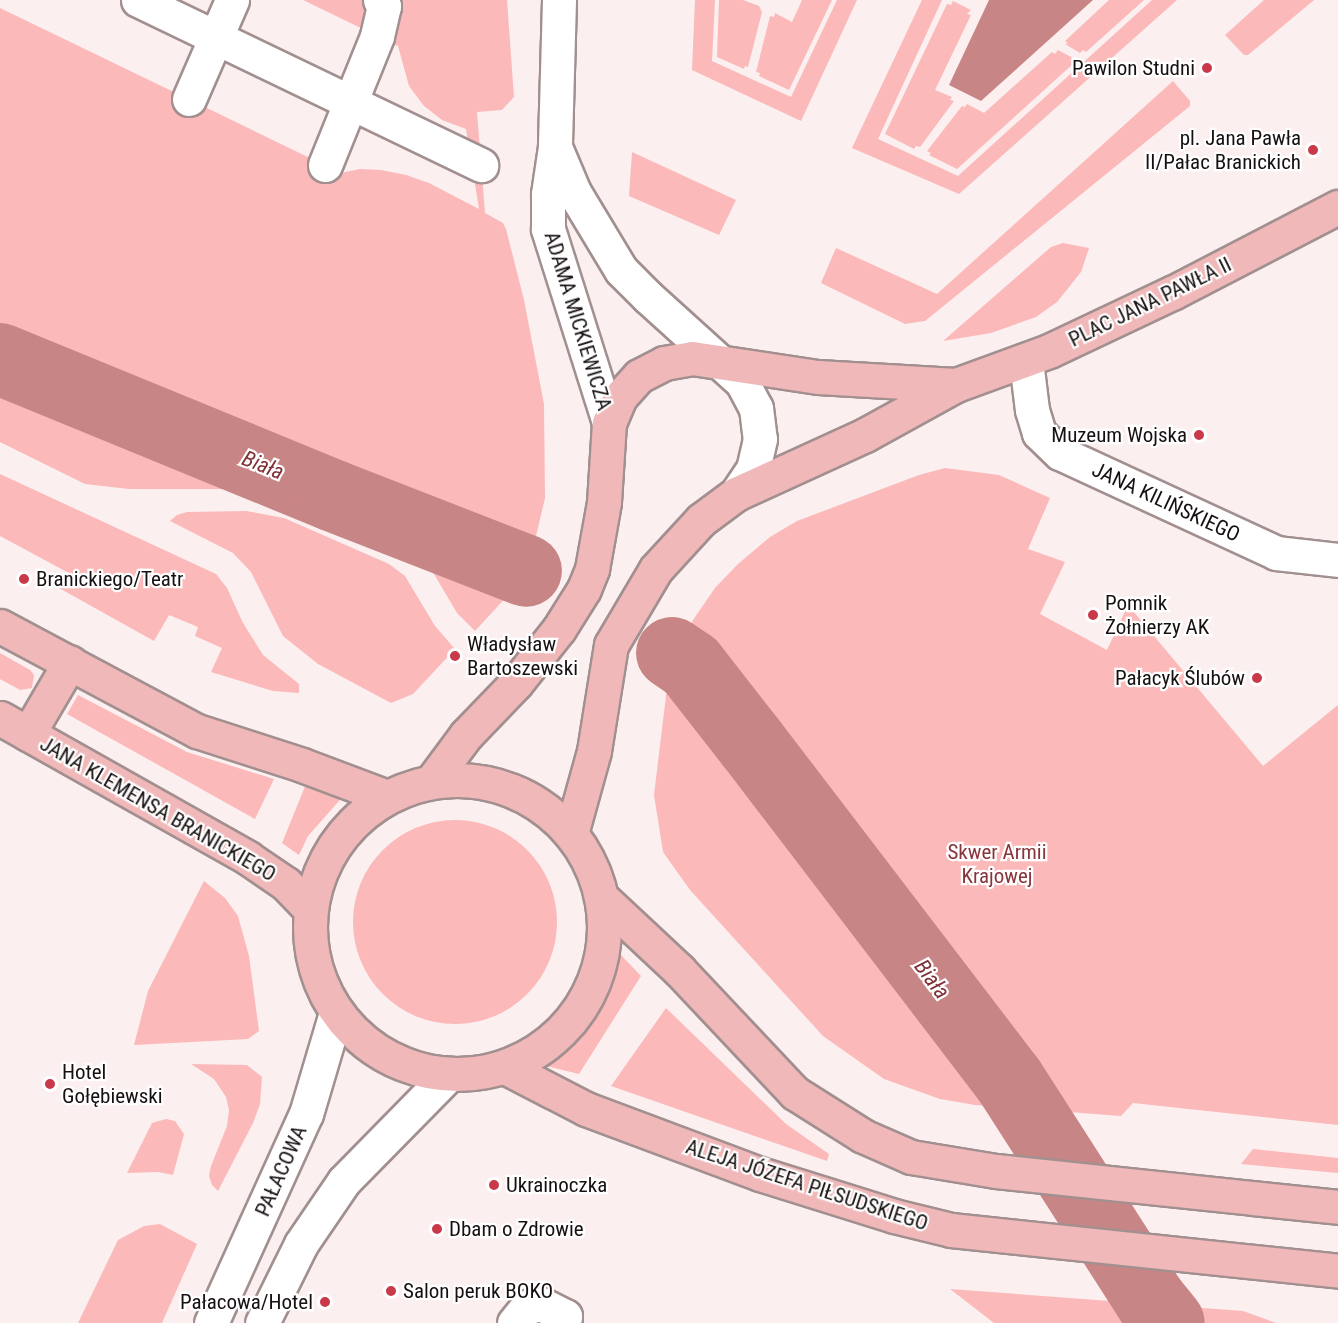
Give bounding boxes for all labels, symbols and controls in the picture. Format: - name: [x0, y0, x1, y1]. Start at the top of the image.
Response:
- place label: Pawilon Studni: [1072, 55, 1195, 81]
- marker: Pawilon Studni: [1200, 61, 1214, 75]
- place label: pl. Jana Pawła II/Pałac Branickich: [1145, 125, 1301, 175]
- marker: pl. Jana Pawła II/Pałac Branickich: [1306, 143, 1320, 157]
- street label: ADAMA MICKIEWICZA: [539, 229, 617, 413]
- street label: PLAC JANA PAWŁA II: [1065, 252, 1235, 352]
- place label: Muzeum Wojska: [1051, 422, 1187, 448]
- marker: Muzeum Wojska: [1192, 428, 1206, 442]
- water label: Biała: [238, 445, 288, 485]
- street label: JANA KILIŃSKIEGO: [1088, 457, 1244, 547]
- place label: Branickiego/Teatr: [36, 566, 183, 592]
- marker: Branickiego/Teatr: [17, 572, 31, 586]
- place label: Pomnik Żołnierzy AK: [1105, 590, 1209, 640]
- marker: Pomnik Żołnierzy AK: [1086, 608, 1100, 622]
- place label: Władysław Bartoszewski: [467, 631, 578, 681]
- marker: Władysław Bartoszewski: [448, 649, 462, 663]
- place label: Pałacyk Ślubów: [1115, 665, 1245, 691]
- marker: Pałacyk Ślubów: [1250, 671, 1264, 685]
- street label: JANA KLEMENSA BRANICKIEGO: [36, 731, 280, 887]
- park label: Skwer Armii Krajowej: [947, 839, 1047, 889]
- water label: Biała: [909, 954, 955, 1004]
- place label: Hotel Gołębiewski: [62, 1059, 163, 1109]
- marker: Hotel Gołębiewski: [43, 1077, 57, 1091]
- street label: PAŁACOWA: [250, 1122, 312, 1220]
- street label: ALEJA JÓZEFA PIŁSUDSKIEGO: [683, 1134, 931, 1236]
- place label: Ukrainoczka: [506, 1172, 607, 1198]
- marker: Ukrainoczka: [487, 1178, 501, 1192]
- place label: Dbam o Zdrowie: [449, 1216, 584, 1242]
- marker: Dbam o Zdrowie: [430, 1222, 444, 1236]
- place label: Salon peruk BOKO: [403, 1278, 553, 1304]
- marker: Salon peruk BOKO: [384, 1284, 398, 1298]
- place label: Pałacowa/Hotel: [180, 1289, 313, 1315]
- marker: Pałacowa/Hotel: [318, 1295, 332, 1309]

